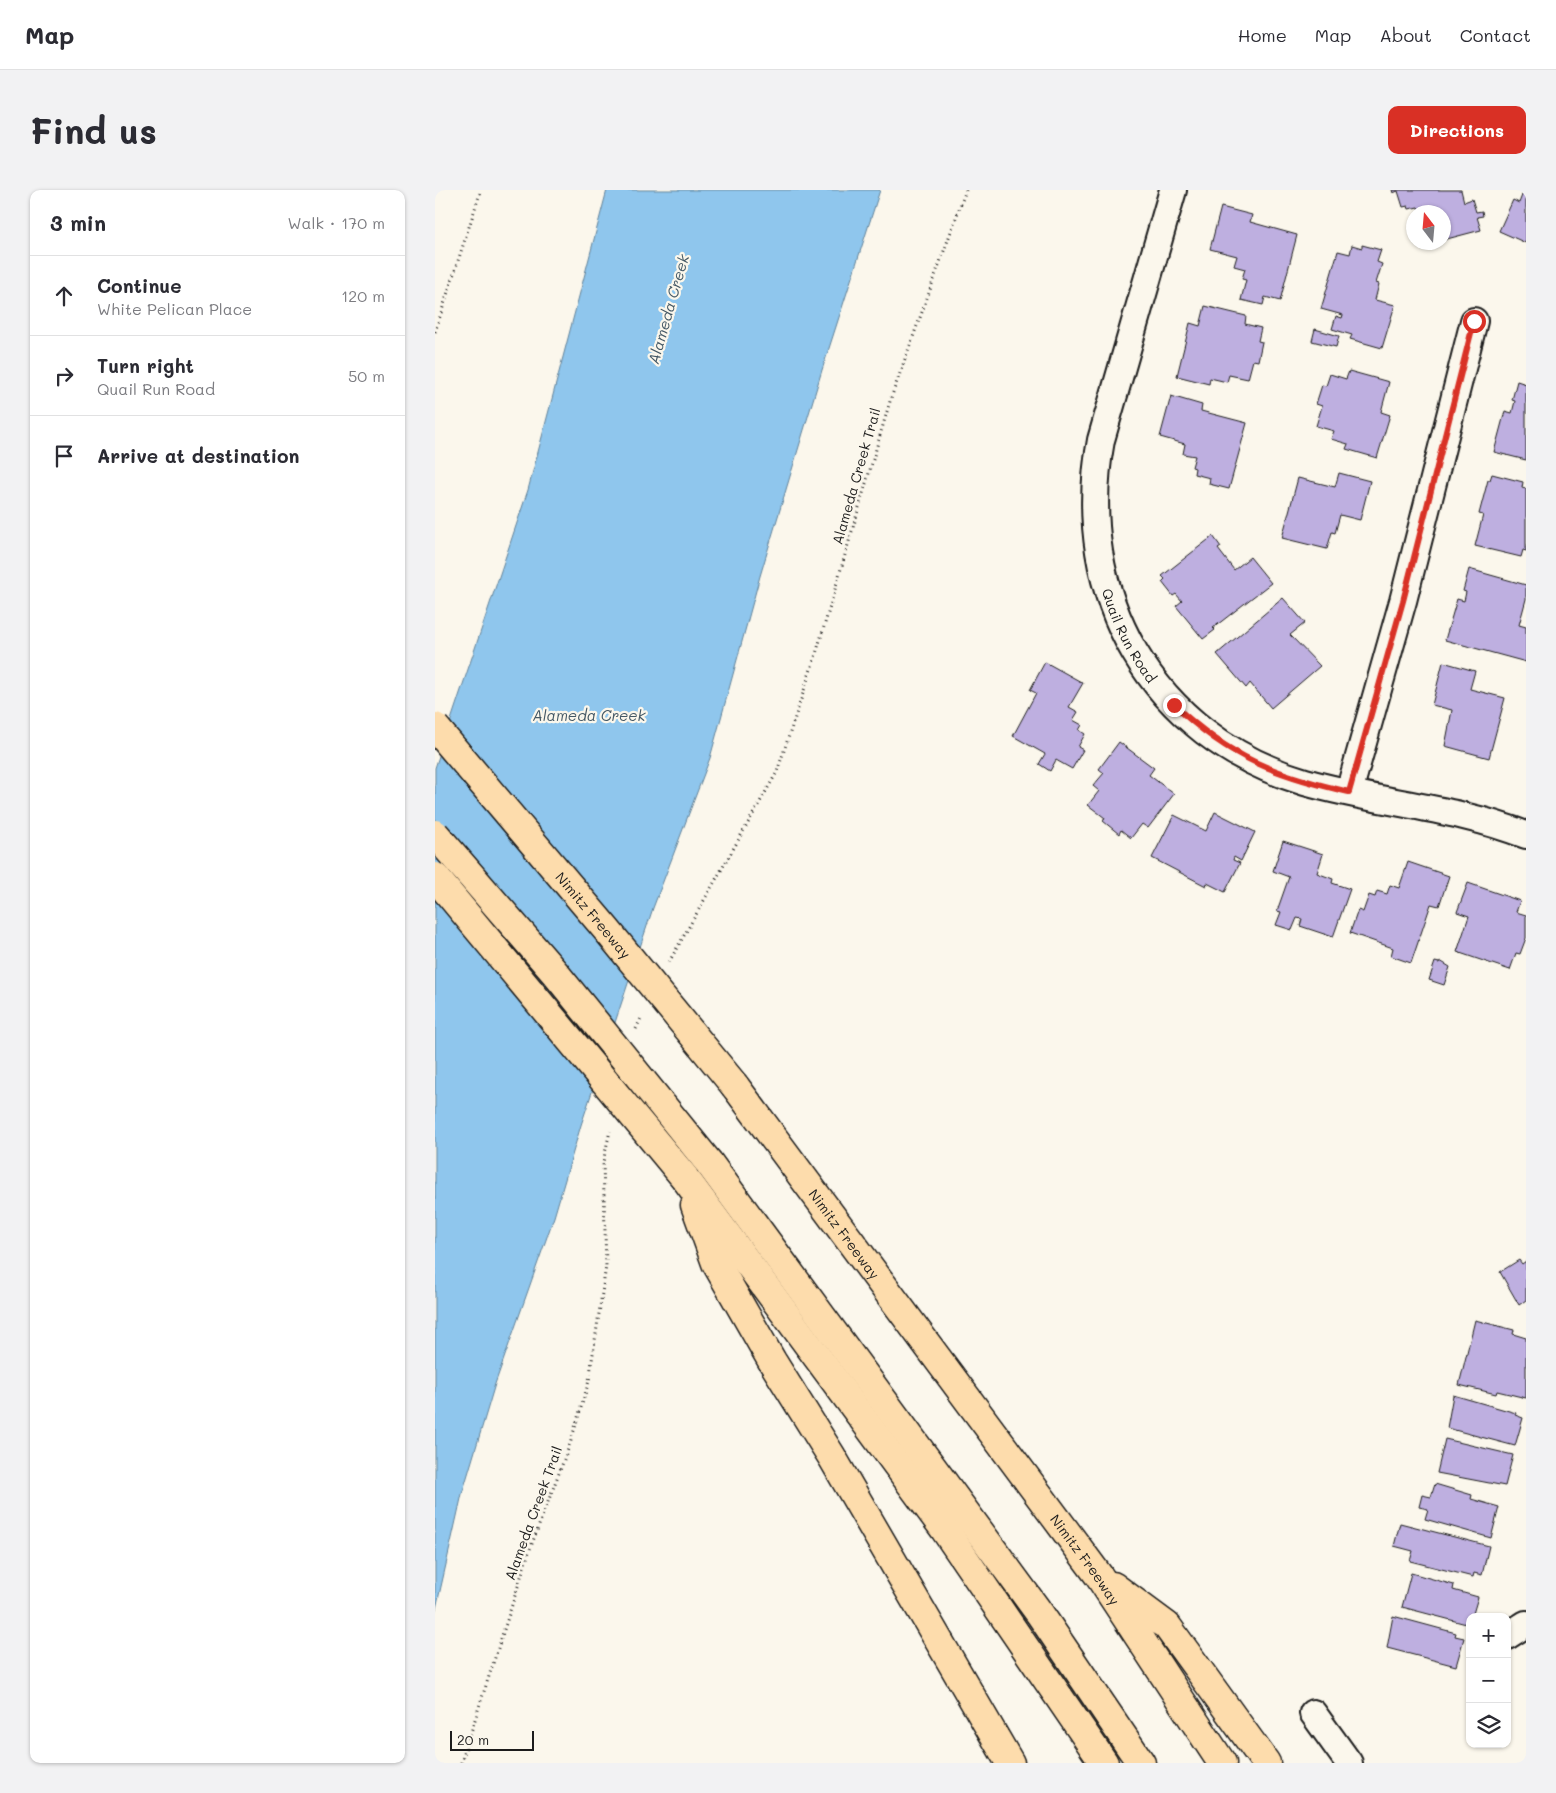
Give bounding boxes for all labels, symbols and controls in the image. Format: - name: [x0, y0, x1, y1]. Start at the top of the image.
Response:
- text: Map: [25, 19, 74, 50]
- text: Home: [1238, 23, 1287, 47]
- text: Map: [1315, 23, 1351, 47]
- text: About: [1379, 23, 1432, 47]
- text: Contact: [1460, 23, 1531, 47]
- button: Directions: [1388, 106, 1526, 154]
- text: Find us: [30, 107, 157, 153]
- north arrow: [1406, 205, 1451, 250]
- text: 3 min: [50, 209, 106, 236]
- text: Walk · 170 m: [287, 212, 385, 233]
- water label: Alameda Creek: [643, 251, 693, 366]
- text: Continue: [97, 273, 182, 298]
- icon: ahead: [50, 282, 78, 310]
- text: 120 m: [341, 285, 385, 306]
- text: White Pelican Place: [97, 298, 252, 319]
- route start: [1463, 310, 1486, 333]
- text: Turn right: [97, 353, 194, 378]
- icon: right: [50, 362, 78, 390]
- text: 50 m: [348, 365, 385, 386]
- text: Quail Run Road: [97, 378, 215, 399]
- street label: Alameda Creek Trail: [827, 405, 885, 547]
- icon: arrive: [50, 442, 78, 470]
- text: Arrive at destination: [97, 443, 300, 468]
- street label: Quail Run Road: [1098, 586, 1161, 686]
- route end: [1163, 694, 1186, 717]
- water label: Alameda Creek: [532, 705, 647, 725]
- street label: Nimitz Freeway: [552, 868, 636, 962]
- street label: Nimitz Freeway: [805, 1185, 884, 1283]
- street label: Alameda Creek Trail: [500, 1443, 566, 1583]
- street label: Nimitz Freeway: [1047, 1510, 1125, 1608]
- map controls: [1466, 1613, 1511, 1748]
- button: +: [1466, 1613, 1511, 1658]
- button: −: [1466, 1658, 1511, 1703]
- button: layers: [1466, 1703, 1511, 1748]
- scale bar: [450, 1728, 534, 1751]
- text: 20 m: [457, 1730, 489, 1749]

